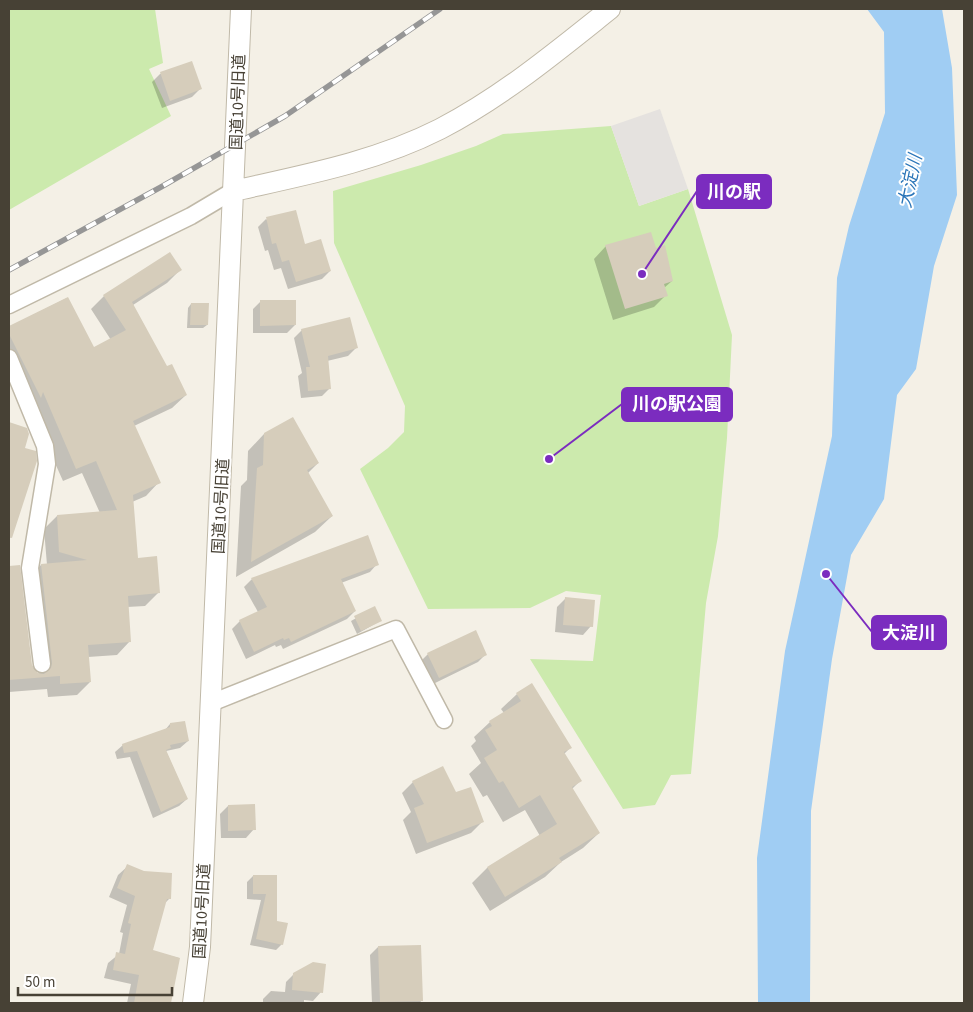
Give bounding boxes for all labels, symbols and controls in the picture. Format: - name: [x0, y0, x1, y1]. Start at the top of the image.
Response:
- street label: 国道10号旧道: [225, 54, 251, 150]
- water label: 大淀川: [893, 150, 929, 210]
- callout: 川の駅: [697, 175, 771, 208]
- text: 川の駅: [707, 180, 761, 205]
- callout: 川の駅公園: [622, 388, 732, 421]
- text: 川の駅公園: [632, 392, 722, 417]
- street label: 国道10号旧道: [208, 458, 234, 555]
- callout: 大淀川: [872, 616, 946, 649]
- text: 大淀川: [882, 621, 936, 646]
- street label: 国道10号旧道: [189, 863, 215, 960]
- scale bar: [18, 964, 171, 996]
- text: 50 m: [25, 972, 55, 993]

